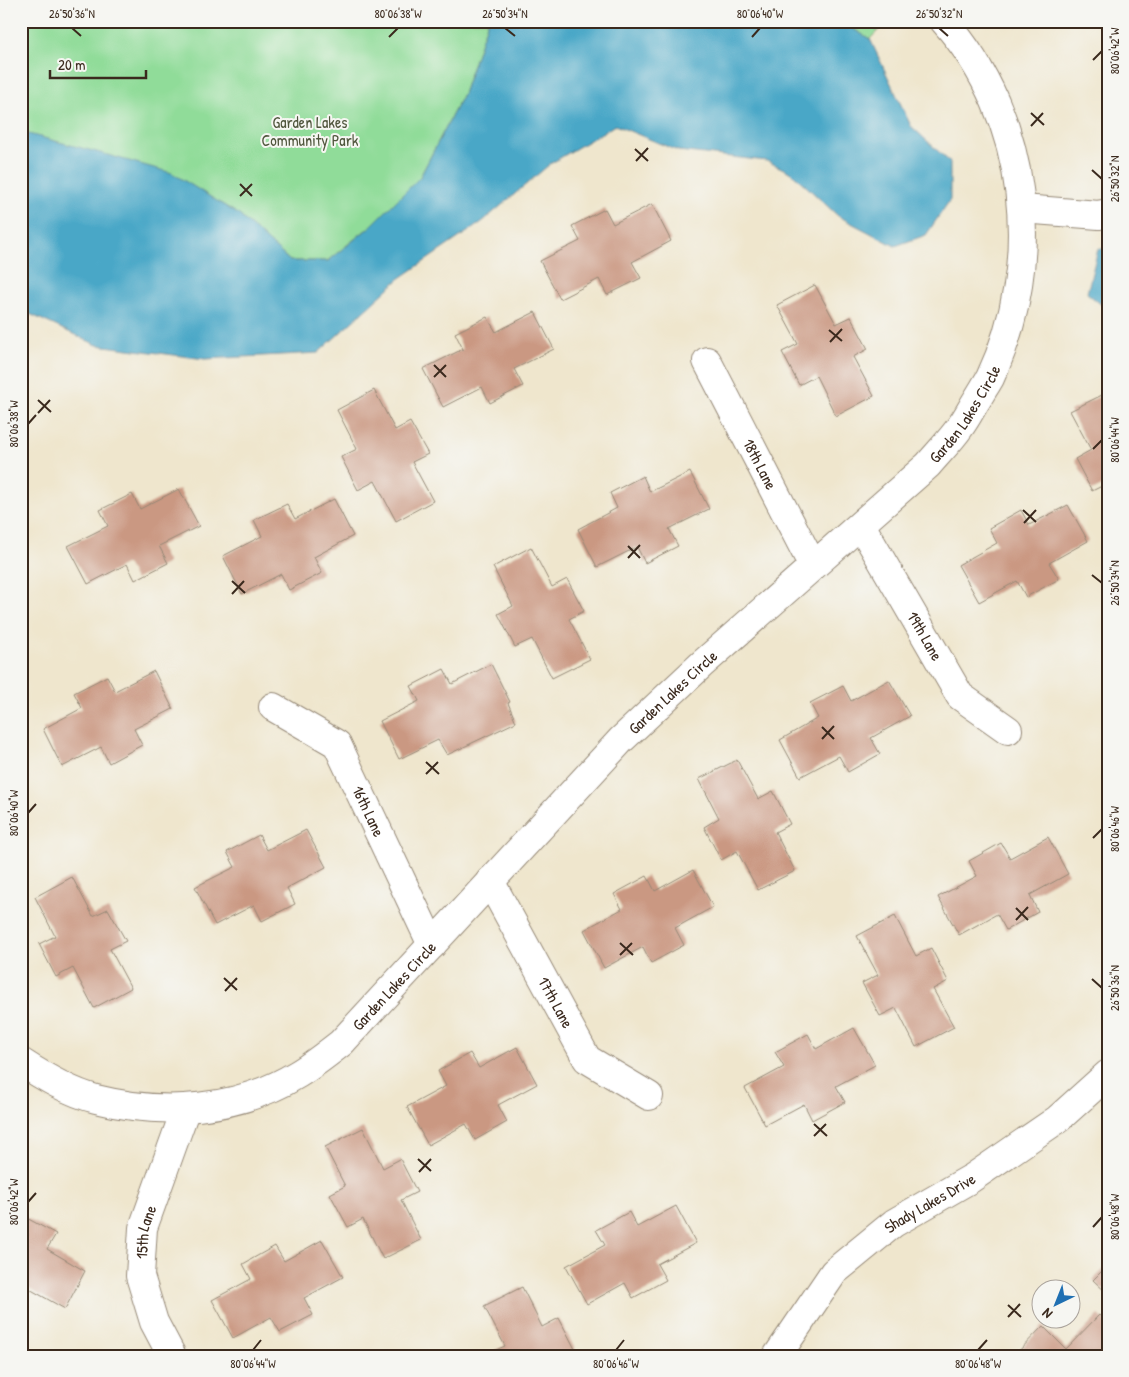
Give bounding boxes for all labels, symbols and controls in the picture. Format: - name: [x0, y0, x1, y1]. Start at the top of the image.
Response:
- text: 26°50'36"N: [49, 5, 95, 22]
- text: 80°06'38"W: [374, 5, 422, 22]
- text: 26°50'34"N: [482, 5, 528, 22]
- text: 80°06'40"W: [737, 5, 784, 22]
- text: 26°50'32"N: [916, 5, 962, 22]
- text: 80°06'42"W: [1106, 27, 1123, 74]
- scale bar: [50, 48, 146, 80]
- text: 20 m: [58, 54, 85, 75]
- park label: Garden Lakes Community Park: [262, 111, 359, 151]
- text: 26°50'32"N: [1106, 156, 1123, 202]
- street label: Garden Lakes Circle: [924, 361, 1006, 468]
- text: 80°06'38"W: [5, 400, 22, 448]
- text: 80°06'44"W: [1106, 417, 1123, 463]
- street label: 18th Lane: [738, 435, 783, 494]
- text: 26°50'34"N: [1106, 560, 1123, 606]
- street label: 19th Lane: [902, 607, 948, 665]
- street label: Garden Lakes Circle: [623, 644, 722, 739]
- street label: 16th Lane: [347, 782, 390, 841]
- text: 80°06'40"W: [5, 789, 22, 836]
- text: 80°06'46"W: [1106, 805, 1123, 852]
- street label: Garden Lakes Circle: [347, 936, 441, 1035]
- text: 26°50'36"N: [1106, 965, 1123, 1011]
- street label: 17th Lane: [533, 973, 579, 1032]
- street label: Shady Lakes Drive: [879, 1167, 980, 1238]
- text: 80°06'42"W: [5, 1178, 22, 1225]
- text: 80°06'48"W: [1106, 1193, 1123, 1240]
- street label: 15th Lane: [130, 1202, 162, 1259]
- north arrow: [1032, 1280, 1082, 1330]
- text: N: [1037, 1304, 1056, 1323]
- text: 80°06'44"W: [230, 1355, 276, 1372]
- text: 80°06'46"W: [593, 1355, 640, 1372]
- text: 80°06'48"W: [955, 1355, 1002, 1372]

